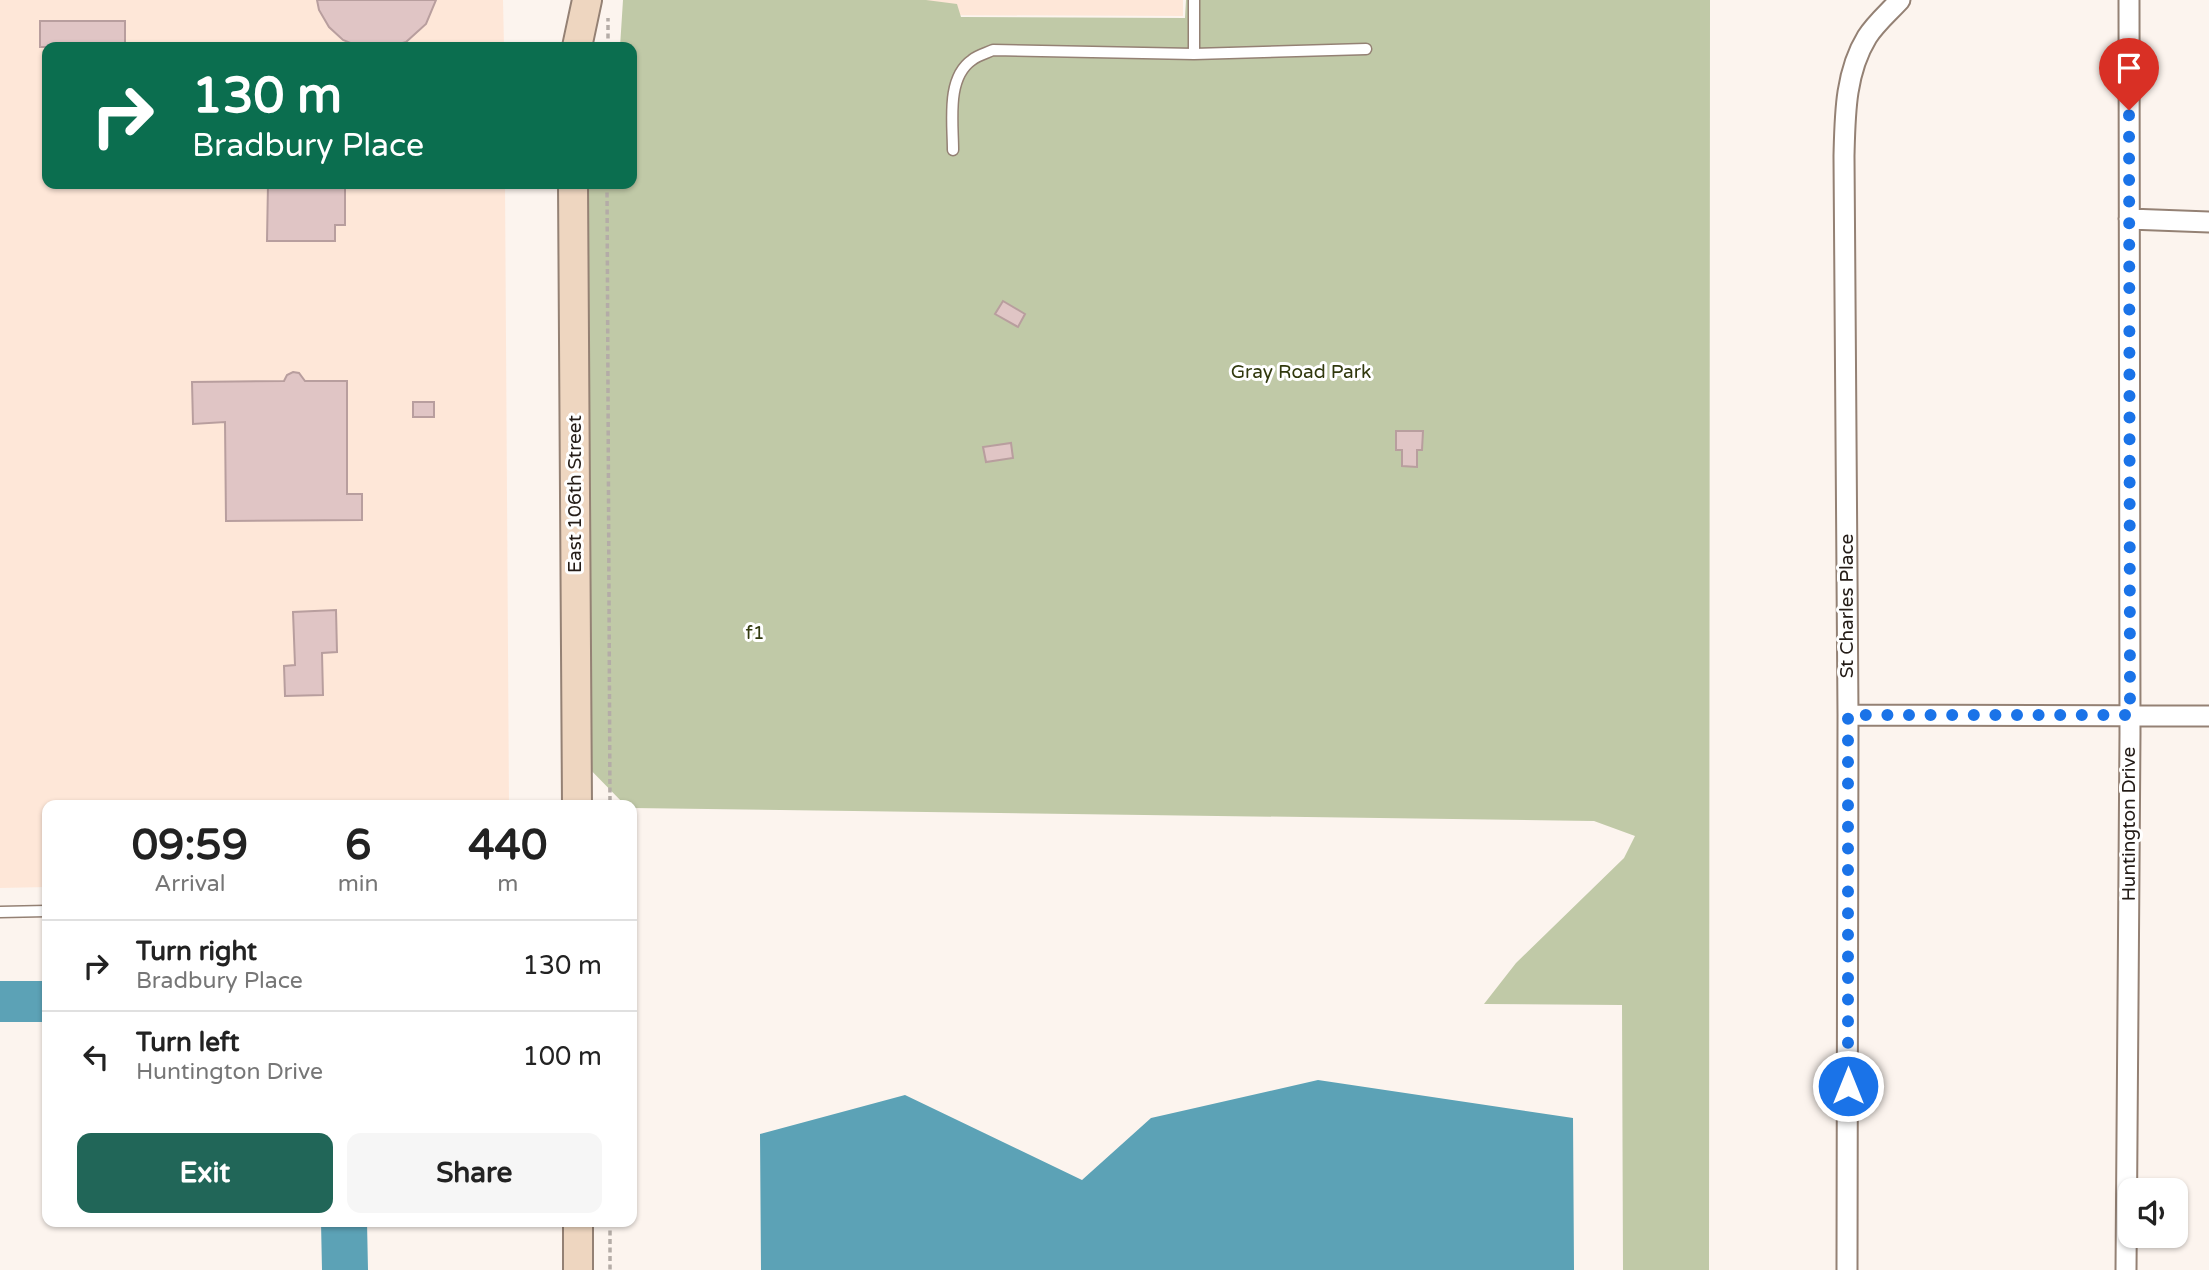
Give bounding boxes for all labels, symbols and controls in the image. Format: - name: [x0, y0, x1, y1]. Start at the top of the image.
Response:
- pin: [2099, 38, 2159, 110]
- icon: arrive: [2110, 49, 2148, 87]
- text: 130 m: [192, 67, 342, 126]
- icon: right: [77, 70, 168, 161]
- text: Bradbury Place: [192, 127, 424, 165]
- park label: Gray Road Park: [1231, 361, 1371, 383]
- street label: East 106th Street: [564, 415, 586, 573]
- street label: St Charles Place: [1836, 534, 1858, 678]
- park label: f1: [745, 622, 765, 644]
- street label: Huntington Drive: [2118, 747, 2140, 901]
- text: 09:59: [132, 820, 248, 871]
- text: 6: [345, 820, 371, 871]
- text: 440: [468, 820, 547, 871]
- text: Arrival: [154, 870, 225, 898]
- text: min: [338, 870, 379, 898]
- text: m: [497, 870, 518, 898]
- text: Turn right: [136, 936, 257, 967]
- icon: right: [77, 947, 115, 985]
- text: 130 m: [522, 950, 602, 981]
- text: Bradbury Place: [136, 967, 303, 995]
- text: Turn left: [136, 1027, 239, 1058]
- icon: left: [77, 1038, 115, 1076]
- text: 100 m: [522, 1041, 602, 1072]
- position arrow: [1811, 1049, 1885, 1123]
- text: Huntington Drive: [136, 1058, 323, 1086]
- button: Exit: [77, 1133, 333, 1213]
- button: Share: [347, 1133, 602, 1213]
- map controls: [2118, 1178, 2188, 1248]
- button: sound: [2118, 1178, 2188, 1248]

